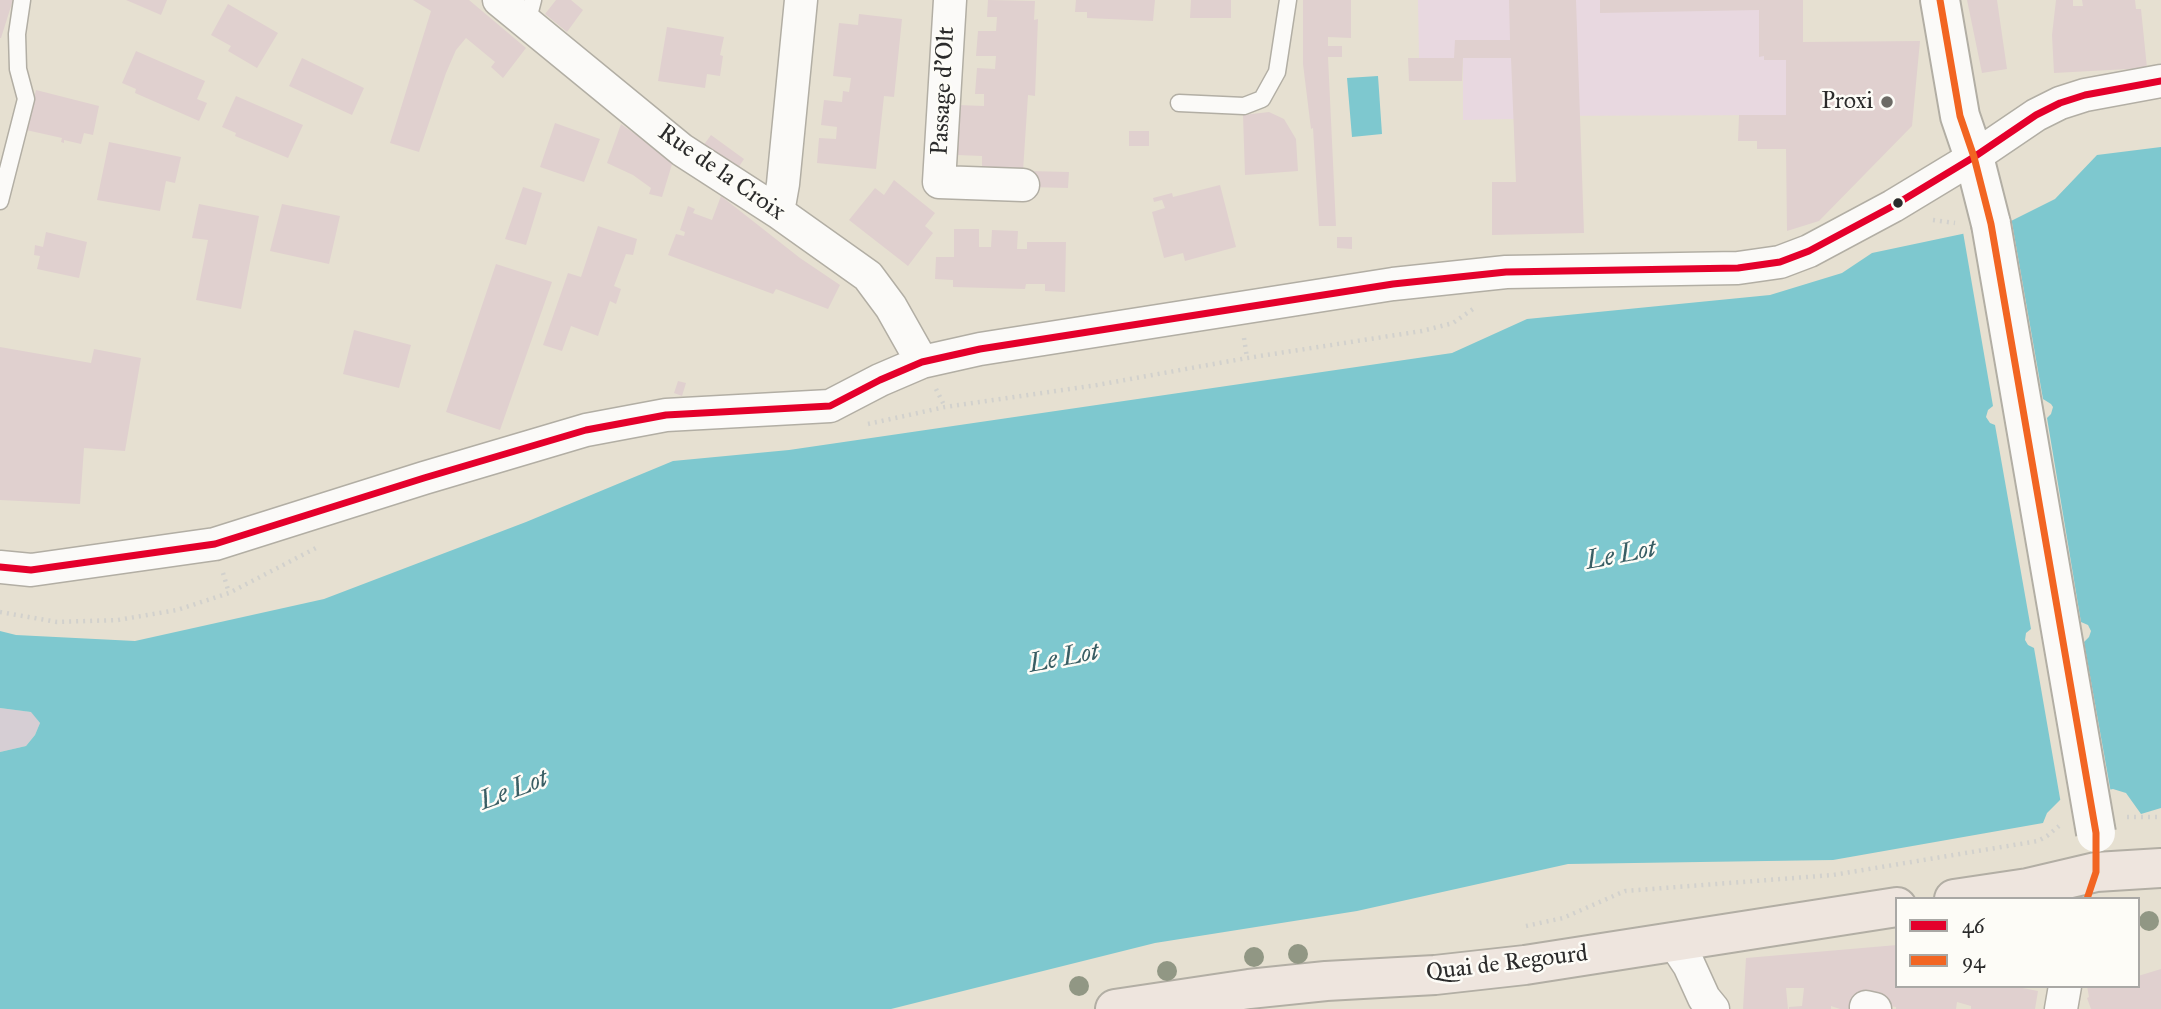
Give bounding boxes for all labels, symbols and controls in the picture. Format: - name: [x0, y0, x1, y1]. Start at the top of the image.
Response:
- street label: Passage d'Olt: [926, 26, 962, 156]
- place label: Proxi: [1821, 88, 1873, 116]
- marker: Proxi: [1879, 94, 1895, 110]
- street label: Rue de la Croix: [652, 119, 790, 227]
- unlabelled marker: [1891, 196, 1905, 210]
- water label: Le Lot: [1583, 534, 1659, 578]
- water label: Le Lot: [1026, 637, 1102, 681]
- water label: Le Lot: [475, 764, 553, 818]
- legend: [1895, 897, 2140, 988]
- text: 46: [1962, 913, 1984, 939]
- street label: Quai de Regourd: [1424, 940, 1590, 988]
- text: 94: [1962, 948, 1985, 974]

